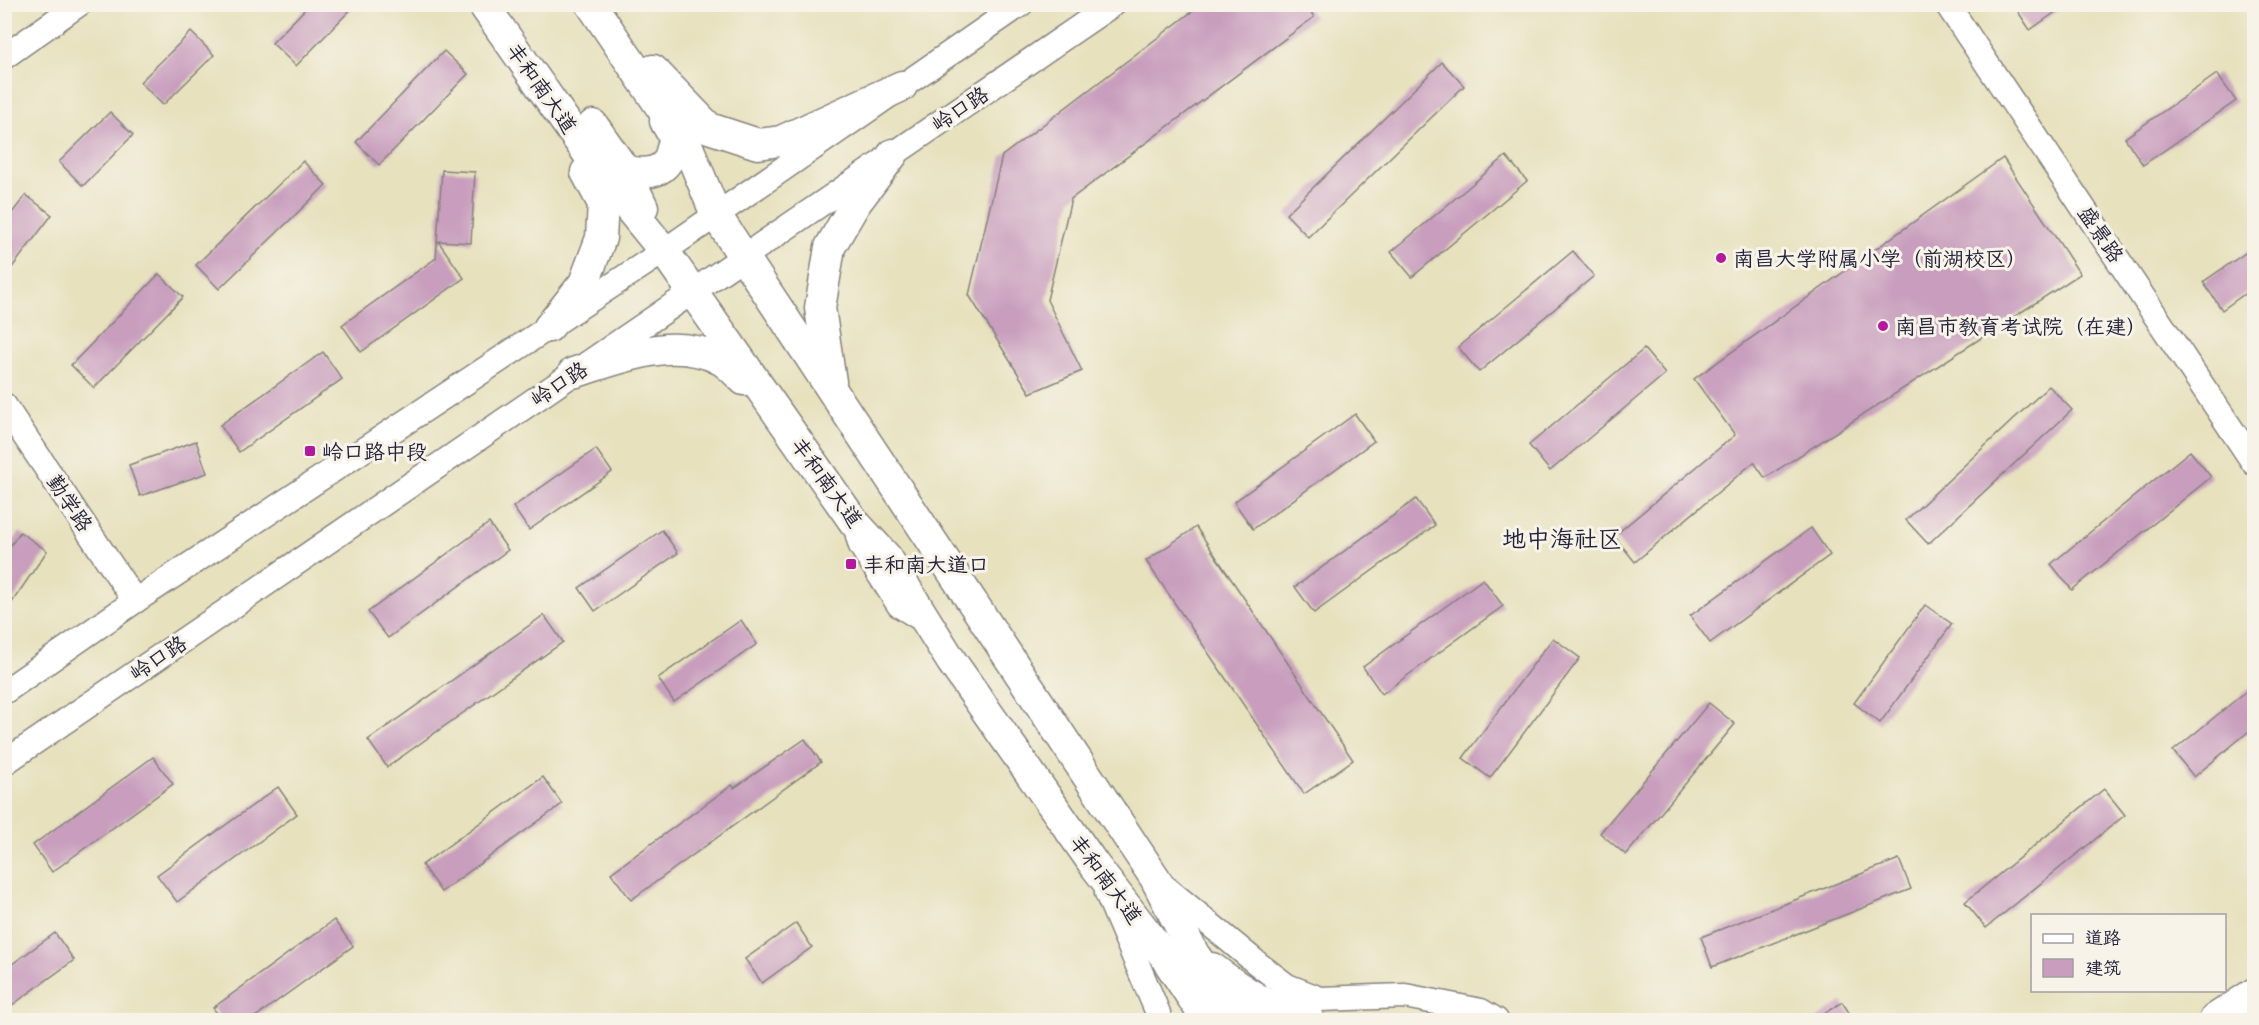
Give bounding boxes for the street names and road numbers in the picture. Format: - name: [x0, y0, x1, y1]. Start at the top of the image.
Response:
- street label: 丰和南大道: [500, 37, 584, 139]
- street label: 岭口路: [926, 79, 994, 139]
- street label: 盛景路: [2071, 200, 2131, 268]
- street label: 岭口路: [525, 354, 593, 414]
- street label: 丰和南大道: [784, 431, 870, 533]
- street label: 勤学路: [40, 469, 100, 537]
- street label: 岭口路: [124, 628, 192, 688]
- street label: 丰和南大道: [1063, 828, 1149, 930]

